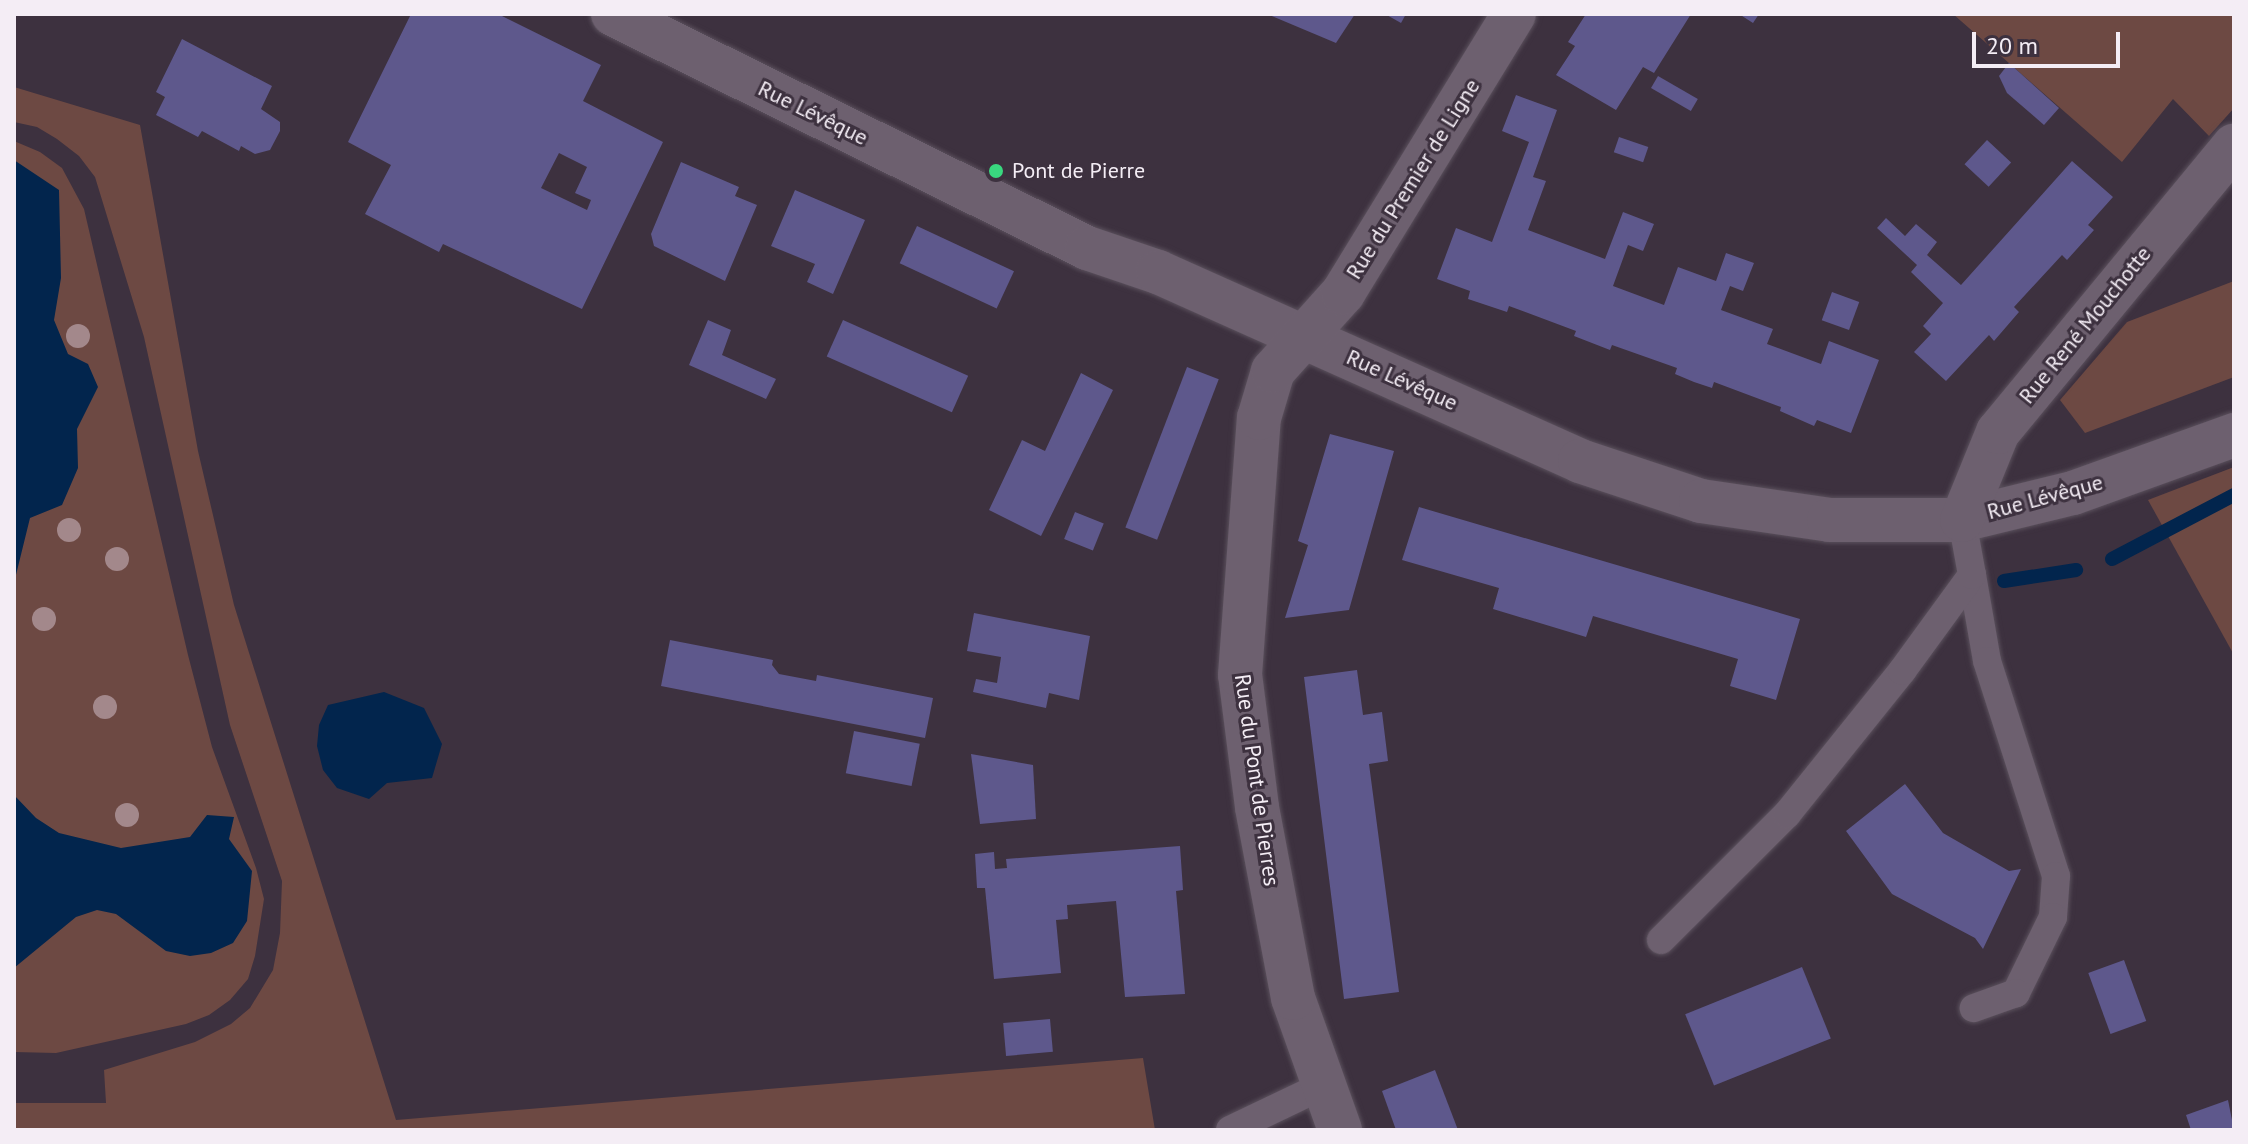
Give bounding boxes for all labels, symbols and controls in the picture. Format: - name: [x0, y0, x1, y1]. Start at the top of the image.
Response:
- scale bar: [1976, 16, 2124, 66]
- text: 20 m: [1986, 30, 2038, 61]
- street label: Rue du Premier de Ligne: [1341, 74, 1485, 284]
- street label: Rue Lévêque: [754, 75, 872, 151]
- place label: Pont de Pierre: [1012, 158, 1145, 184]
- marker: Pont de Pierre: [987, 162, 1005, 180]
- street label: Rue René Mouchotte: [2013, 241, 2157, 409]
- street label: Rue Lévêque: [1342, 344, 1462, 416]
- street label: Rue Lévêque: [1984, 469, 2106, 525]
- street label: Rue du Pont de Pierres: [1229, 672, 1285, 888]

